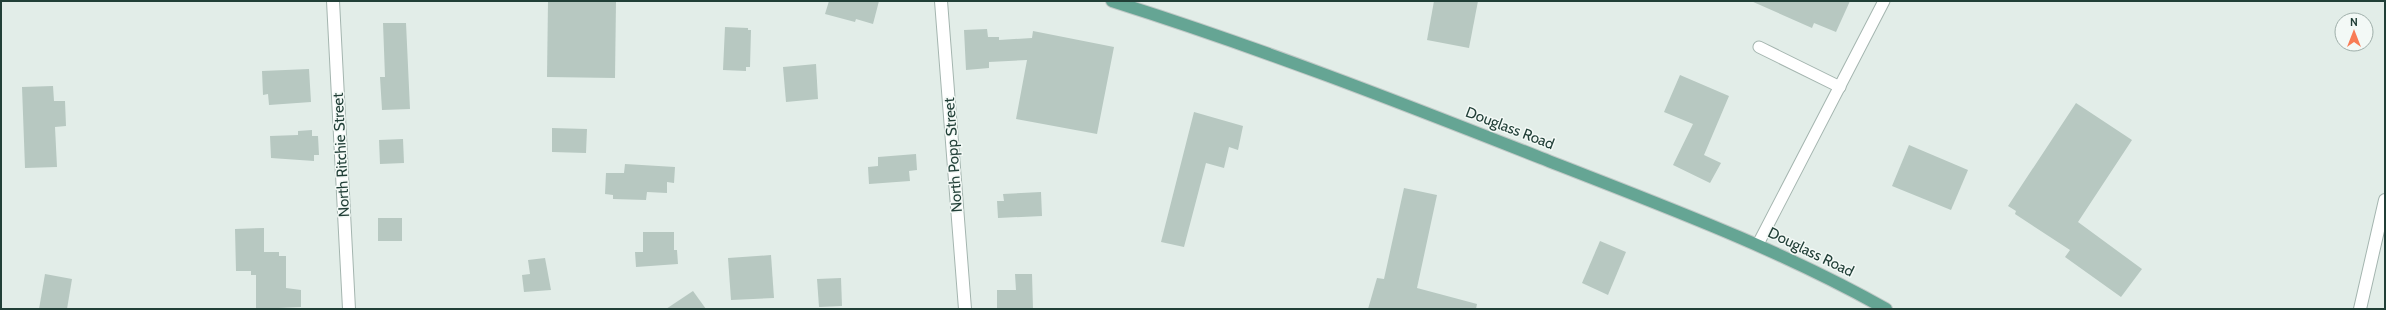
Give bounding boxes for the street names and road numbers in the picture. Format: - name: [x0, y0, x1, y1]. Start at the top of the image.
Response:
- street label: North Ritchie Street: [329, 92, 353, 218]
- street label: North Popp Street: [940, 97, 966, 213]
- street label: Douglass Road: [1463, 103, 1557, 153]
- street label: Douglass Road: [1765, 223, 1857, 281]

